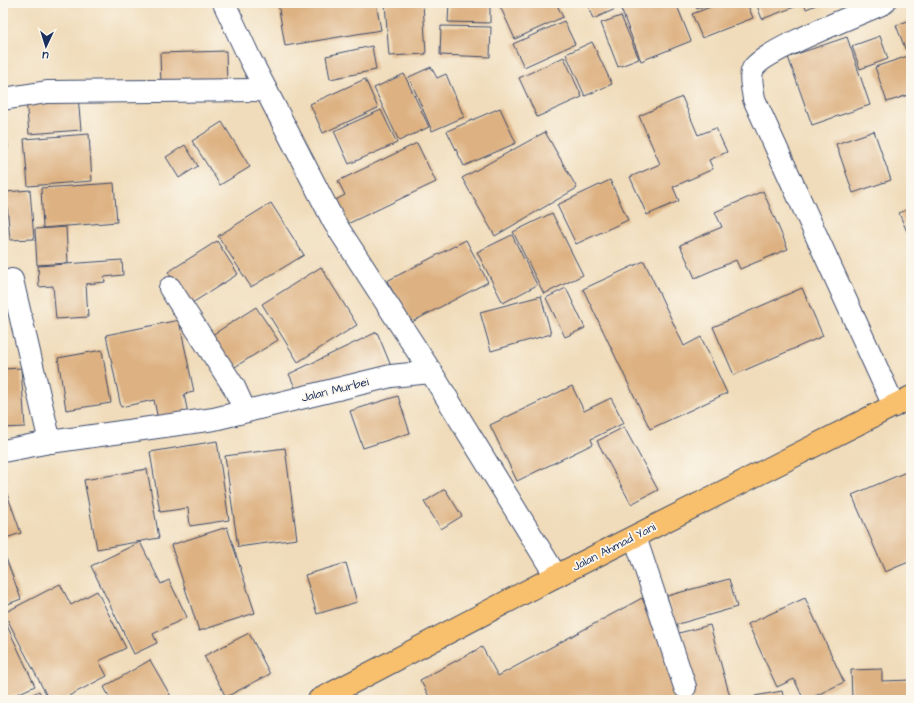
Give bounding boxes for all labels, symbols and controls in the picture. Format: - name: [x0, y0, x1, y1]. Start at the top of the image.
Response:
- north arrow: [26, 26, 66, 66]
- text: U: [42, 48, 50, 63]
- street label: Jalan Murbei: [299, 373, 371, 407]
- street label: Jalan Ahmad Yani: [569, 519, 659, 575]

